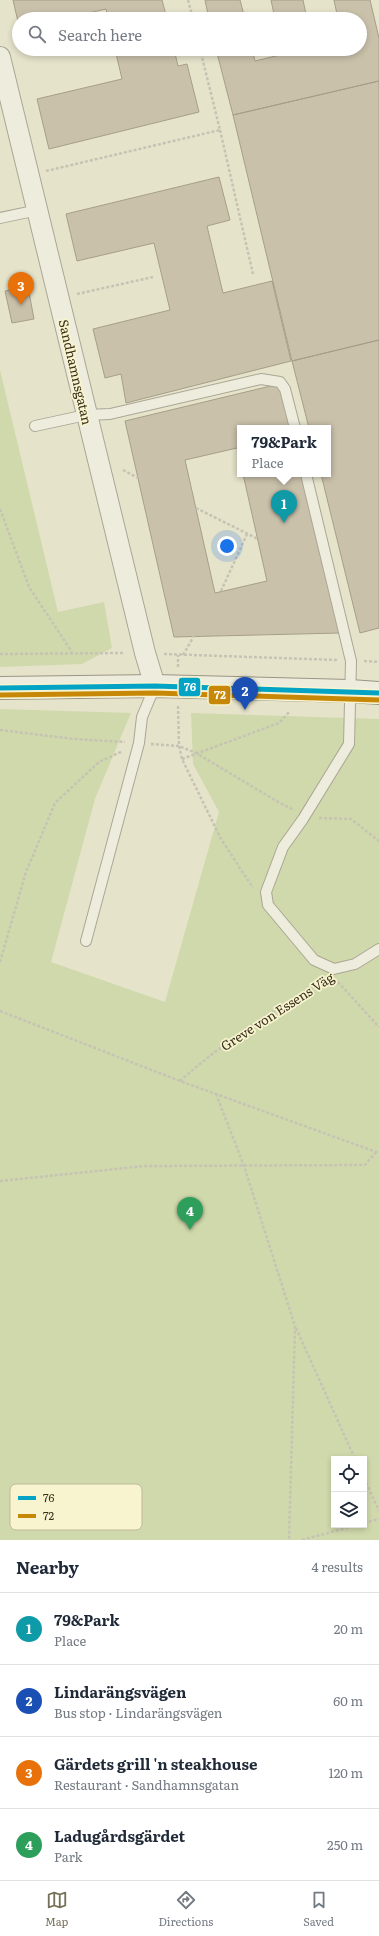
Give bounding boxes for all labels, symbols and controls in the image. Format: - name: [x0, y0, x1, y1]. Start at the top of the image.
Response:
- search box: [12, 12, 367, 56]
- icon: search: [26, 23, 48, 45]
- text: Search here: [58, 23, 142, 46]
- pin: 3: [8, 272, 34, 305]
- street label: Sandhamnsgatan: [55, 317, 97, 427]
- popup: [237, 425, 331, 477]
- text: 79&Park: [251, 430, 317, 453]
- text: Place: [251, 453, 284, 472]
- pin: 1: [271, 490, 297, 523]
- your location: [217, 536, 237, 556]
- line badge: 76: [178, 677, 201, 697]
- pin: 2: [232, 677, 258, 710]
- text: 76: [184, 678, 197, 694]
- line badge: 72: [208, 685, 231, 705]
- text: 72: [214, 686, 226, 702]
- street label: Greve von Essens Väg: [216, 967, 338, 1055]
- pin: 4: [177, 1197, 203, 1230]
- map controls: [331, 1456, 367, 1528]
- button: locate: [331, 1456, 367, 1492]
- legend: [10, 1484, 142, 1530]
- text: 76: [43, 1489, 55, 1505]
- button: layers: [331, 1492, 367, 1528]
- text: 72: [43, 1507, 55, 1523]
- text: Nearby: [16, 1554, 79, 1579]
- text: 4 results: [312, 1557, 363, 1576]
- text: 79&Park: [54, 1608, 120, 1631]
- text: 1: [26, 1619, 32, 1638]
- text: 20 m: [334, 1619, 363, 1638]
- text: Place: [54, 1631, 86, 1650]
- text: Lindarängsvägen: [54, 1680, 186, 1703]
- text: 2: [26, 1691, 32, 1710]
- text: 60 m: [333, 1691, 363, 1710]
- text: Bus stop · Lindarängsvägen: [54, 1703, 222, 1722]
- text: Gärdets grill 'n steakhouse: [54, 1752, 257, 1775]
- text: 3: [25, 1763, 33, 1782]
- text: 120 m: [328, 1763, 363, 1782]
- text: Restaurant · Sandhamnsgatan: [54, 1775, 239, 1794]
- text: Ladugårdsgärdet: [54, 1824, 185, 1847]
- text: 4: [25, 1835, 33, 1854]
- text: 250 m: [327, 1835, 363, 1854]
- text: Park: [54, 1847, 83, 1866]
- tab: Map: [45, 1889, 68, 1929]
- tab: Directions: [158, 1889, 213, 1929]
- tab: Saved: [303, 1889, 334, 1929]

